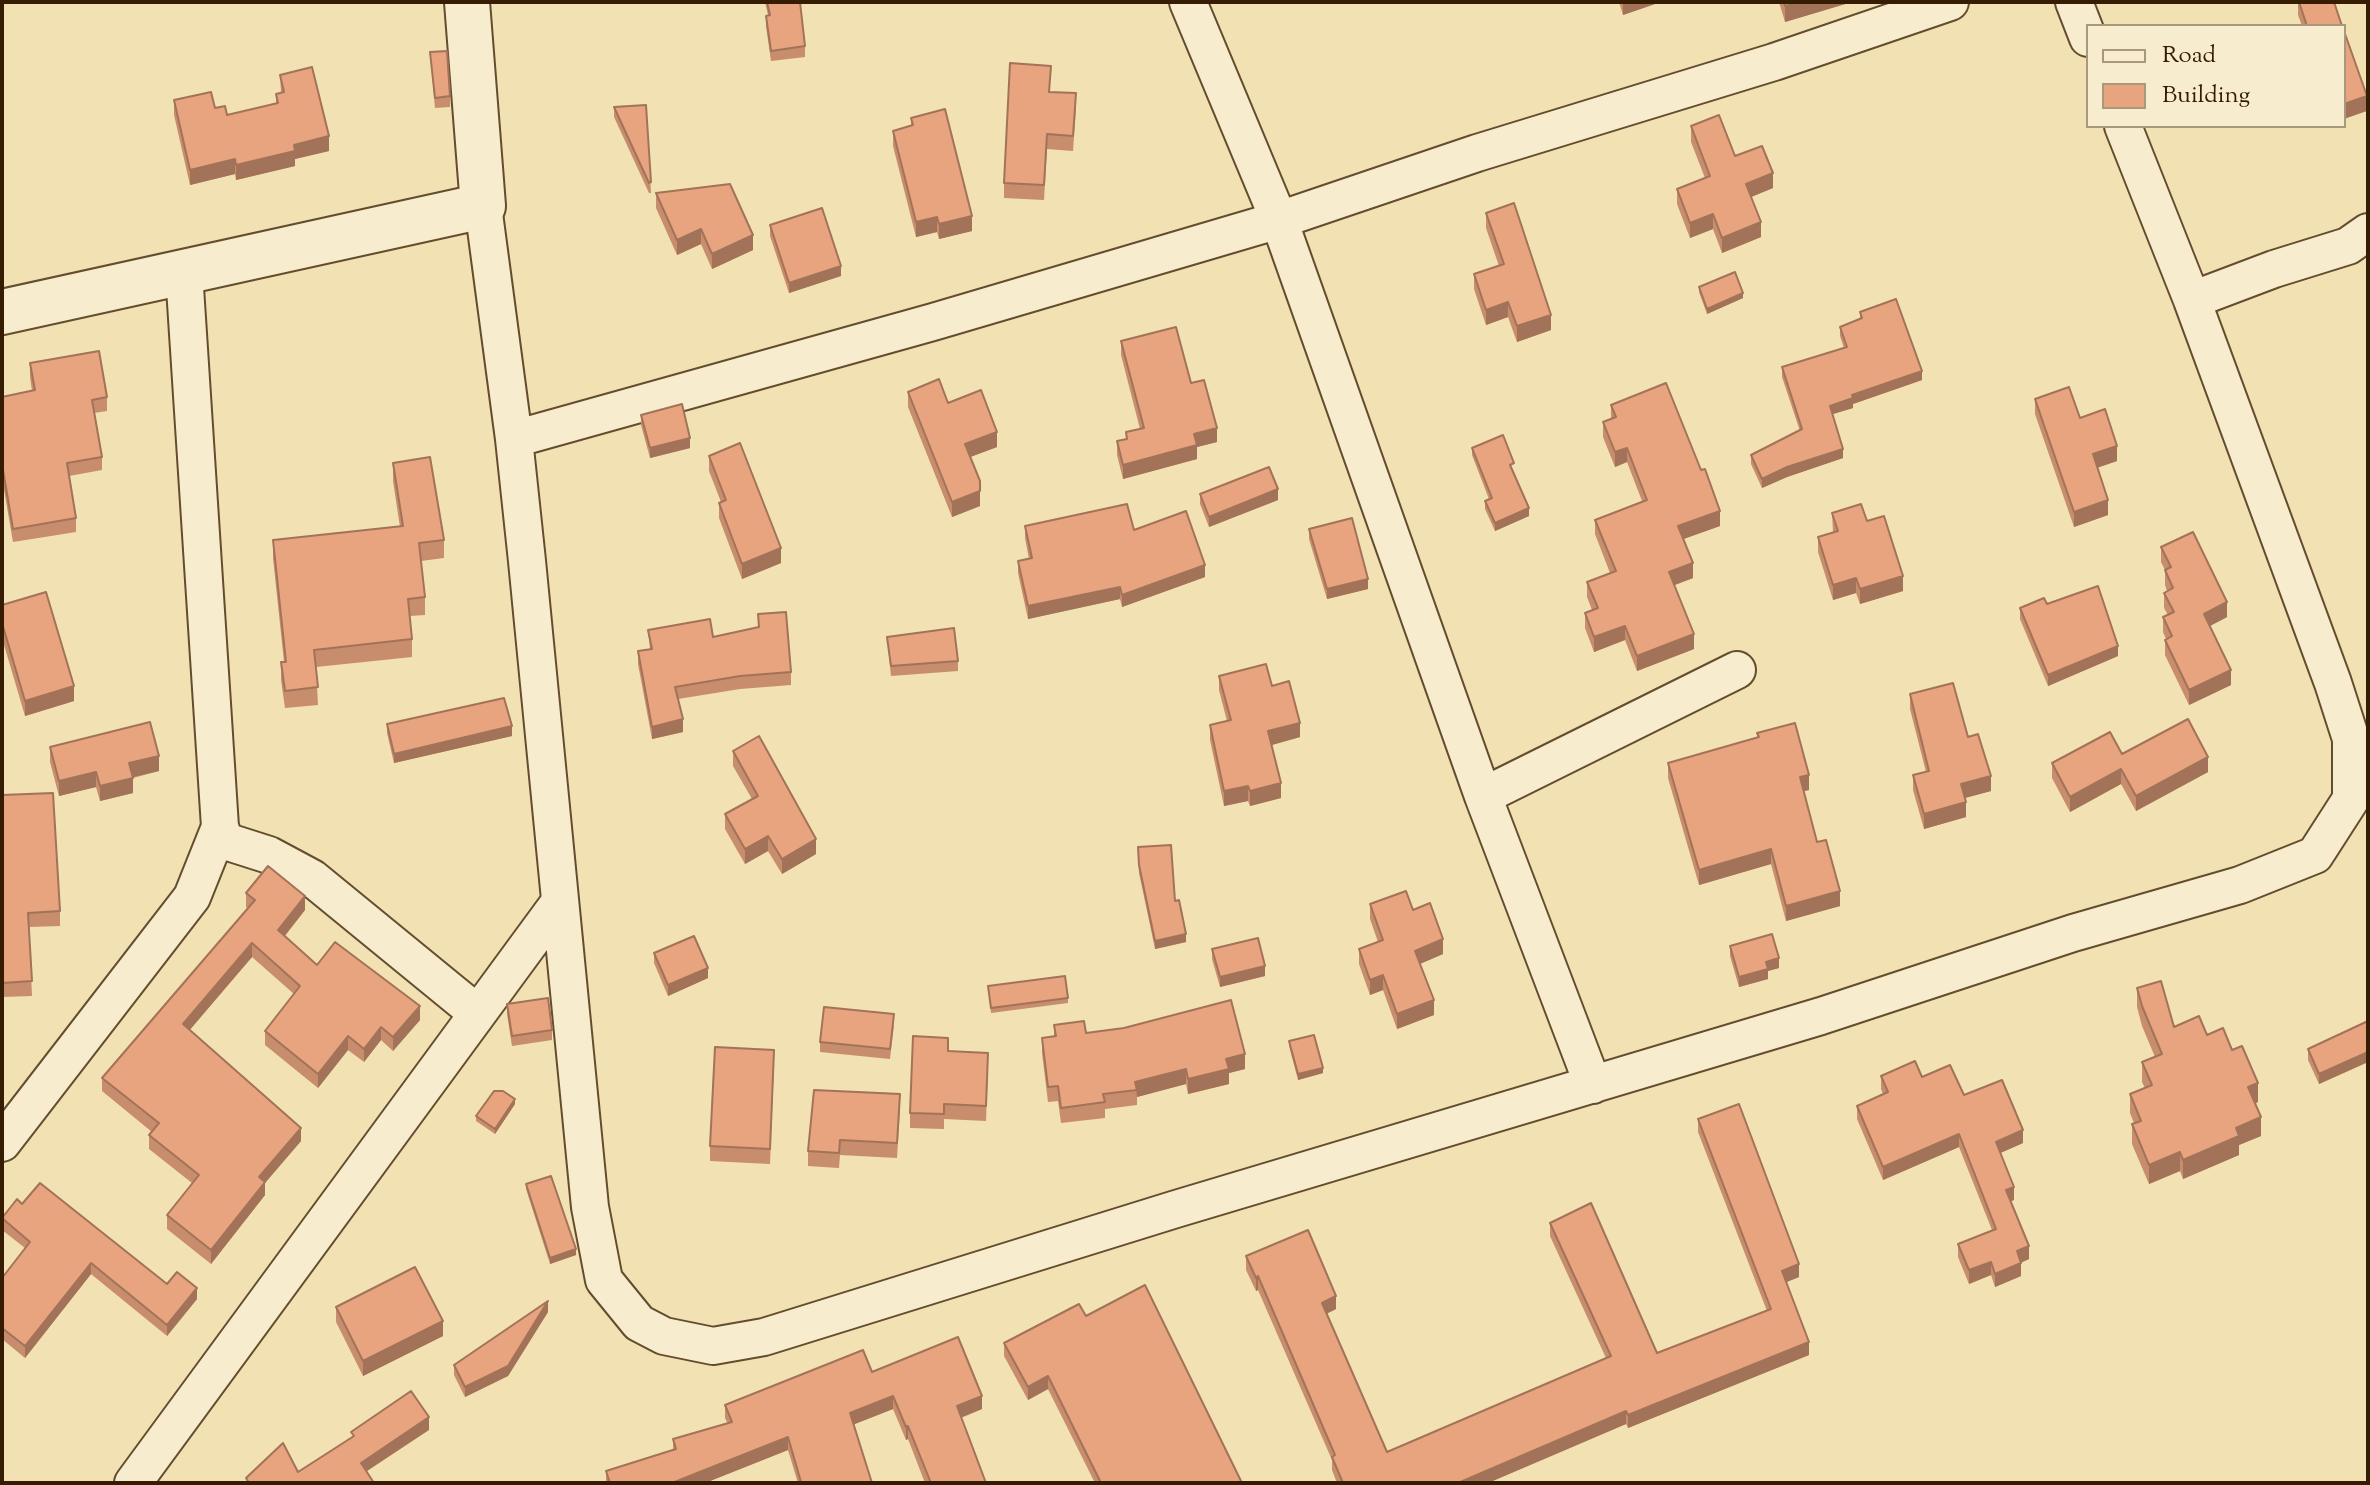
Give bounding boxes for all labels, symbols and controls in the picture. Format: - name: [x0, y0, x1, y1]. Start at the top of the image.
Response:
- legend: [2086, 24, 2346, 128]
- text: Road: [2162, 39, 2216, 73]
- text: Building: [2162, 79, 2250, 113]

